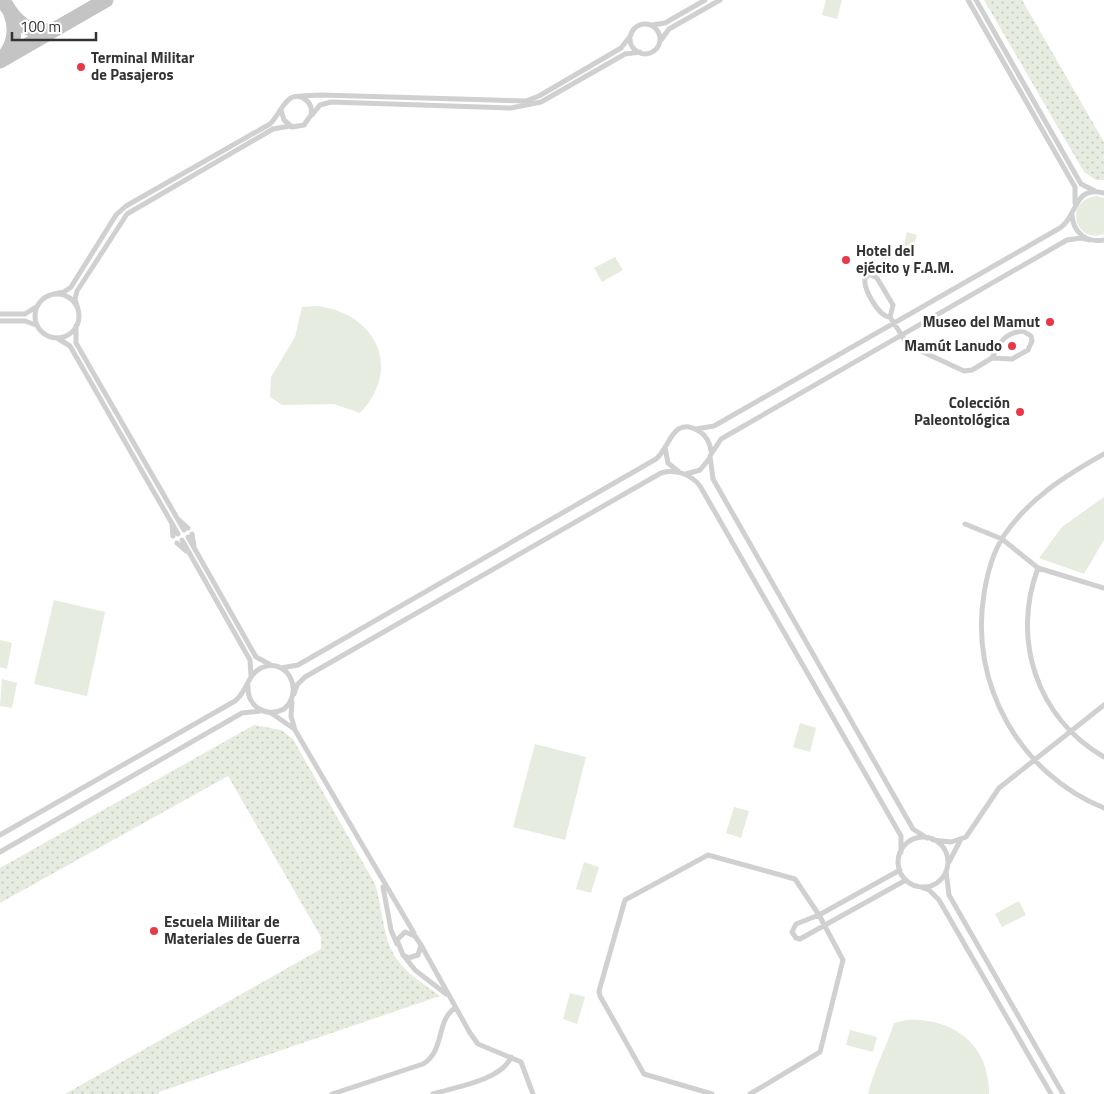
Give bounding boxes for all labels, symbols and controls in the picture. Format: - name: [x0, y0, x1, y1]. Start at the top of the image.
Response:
- scale bar: [12, 10, 96, 42]
- text: 100 m: [20, 15, 61, 38]
- place label: Terminal Militar de Pasajeros: [91, 46, 195, 86]
- marker: Terminal Militar de Pasajeros: [75, 61, 87, 73]
- place label: Hotel del ejécito y F.A.M.: [856, 239, 954, 279]
- marker: Hotel del ejécito y F.A.M.: [840, 254, 852, 266]
- place label: Museo del Mamut: [923, 310, 1041, 333]
- marker: Museo del Mamut: [1044, 316, 1056, 328]
- place label: Mamút Lanudo: [904, 334, 1002, 357]
- marker: Mamút Lanudo: [1006, 340, 1018, 352]
- place label: Colección Paleontológica: [914, 391, 1010, 431]
- marker: Colección Paleontológica: [1014, 406, 1026, 418]
- place label: Escuela Militar de Materiales de Guerra: [164, 910, 300, 950]
- marker: Escuela Militar de Materiales de Guerra: [148, 925, 160, 937]

